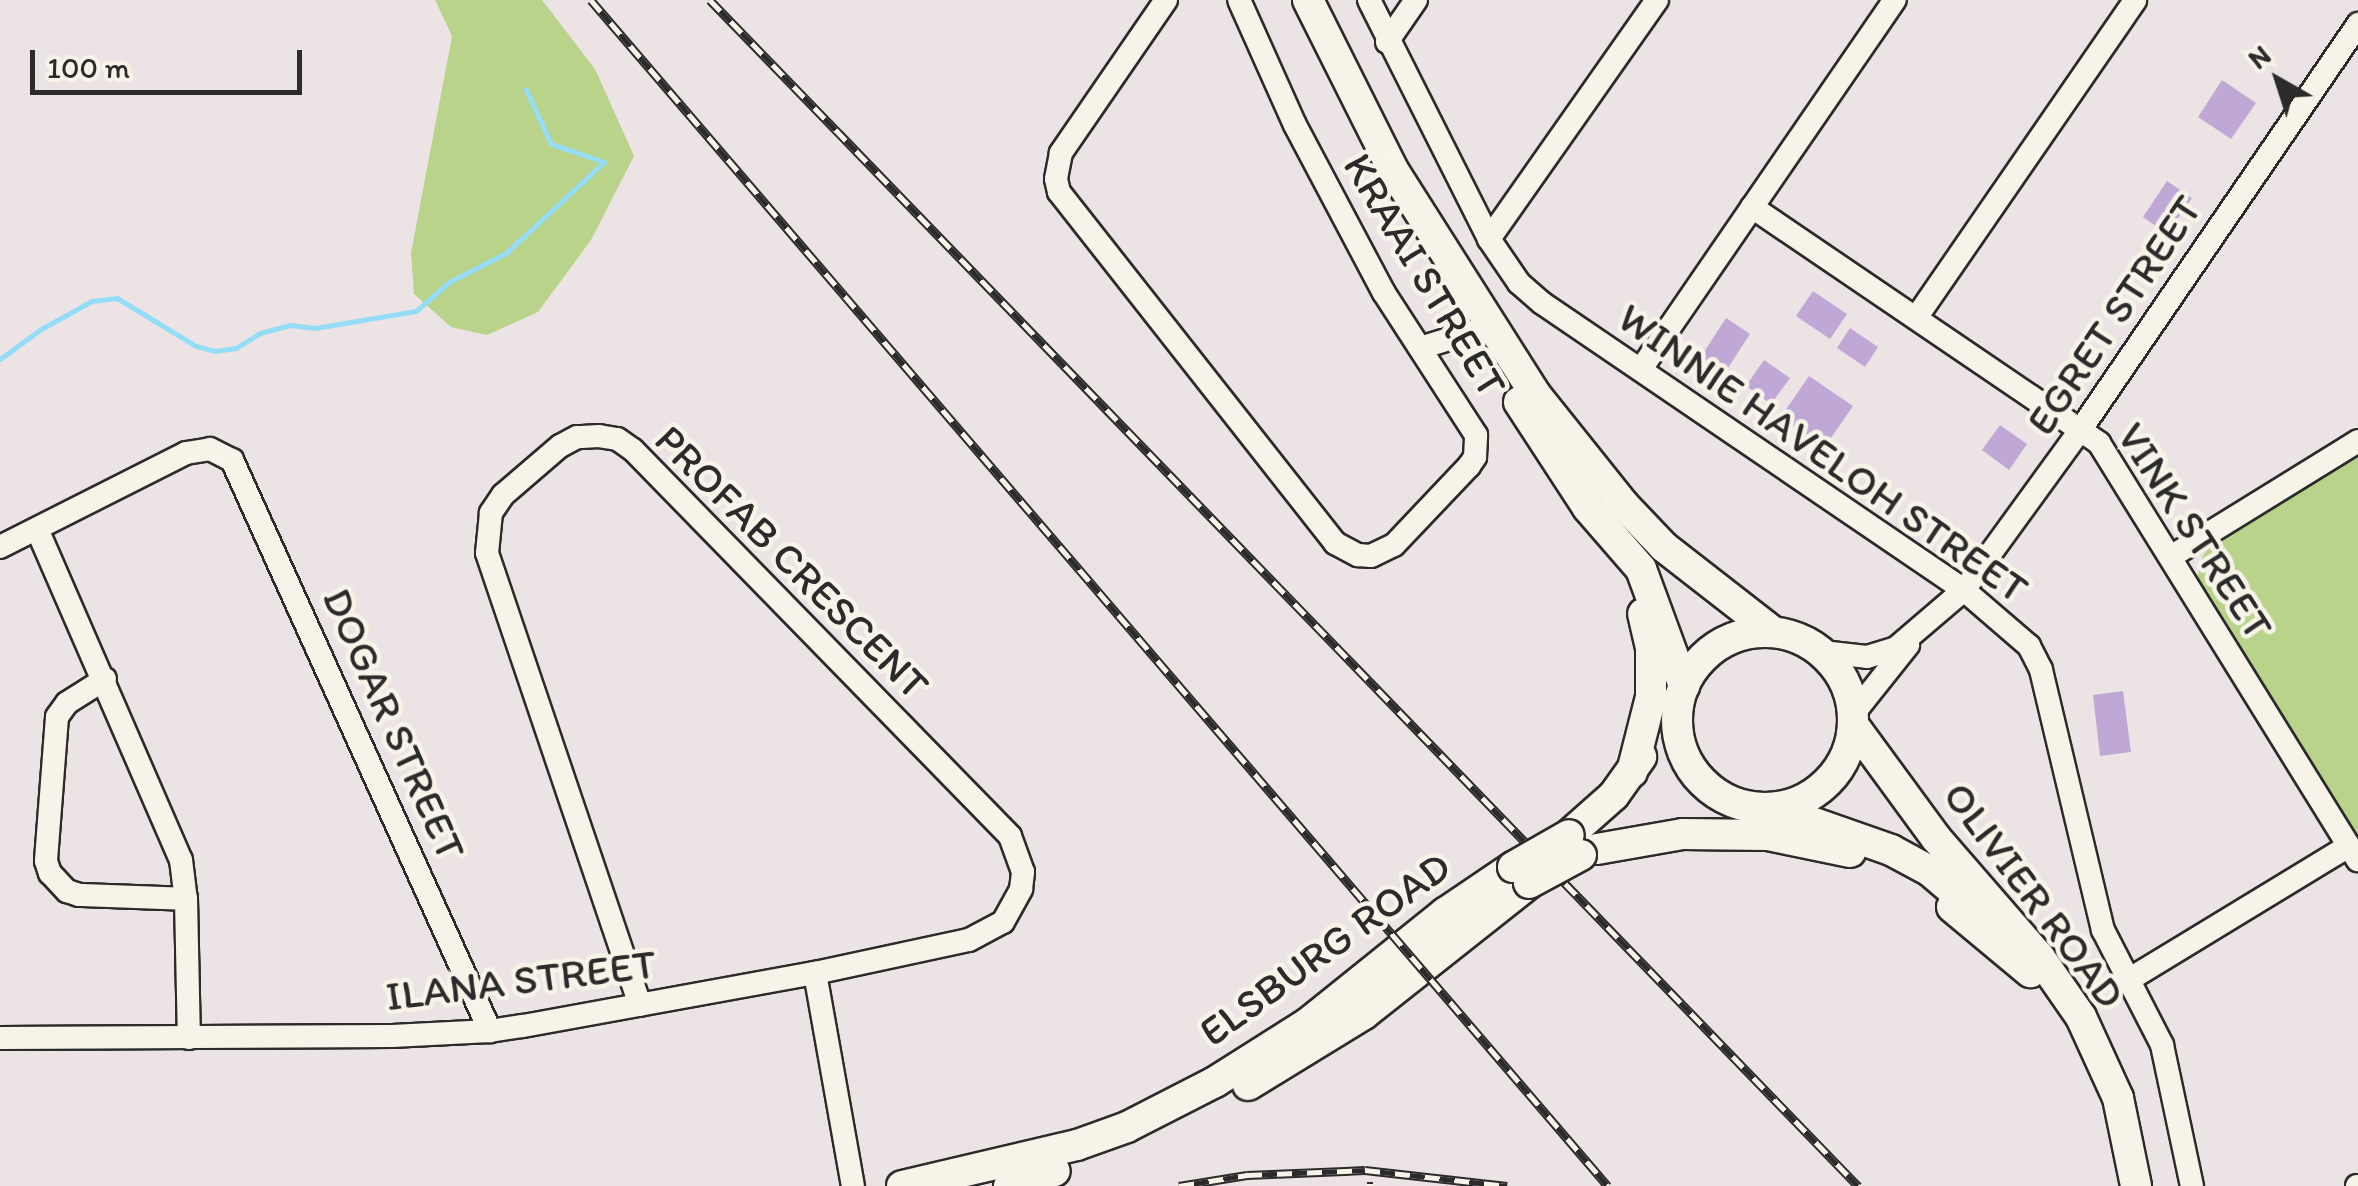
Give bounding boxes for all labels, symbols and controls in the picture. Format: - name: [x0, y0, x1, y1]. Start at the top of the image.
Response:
- scale bar: [35, 30, 308, 92]
- north arrow: [2228, 30, 2328, 130]
- text: N: [2241, 38, 2277, 76]
- text: 100 m: [47, 49, 130, 86]
- street label: KRAAI STREET: [1333, 144, 1517, 406]
- street label: EGRET STREET: [2015, 186, 2213, 444]
- street label: WINNIE HAVELOH STREET: [1608, 292, 2038, 614]
- street label: VINK STREET: [2106, 413, 2284, 649]
- street label: PROFAB CRESCENT: [644, 414, 940, 710]
- street label: DOGAR STREET: [311, 580, 477, 868]
- street label: OLIVIER ROAD: [1932, 772, 2136, 1018]
- street label: ELSBURG ROAD: [1190, 841, 1460, 1057]
- street label: ILANA STREET: [383, 938, 659, 1022]

